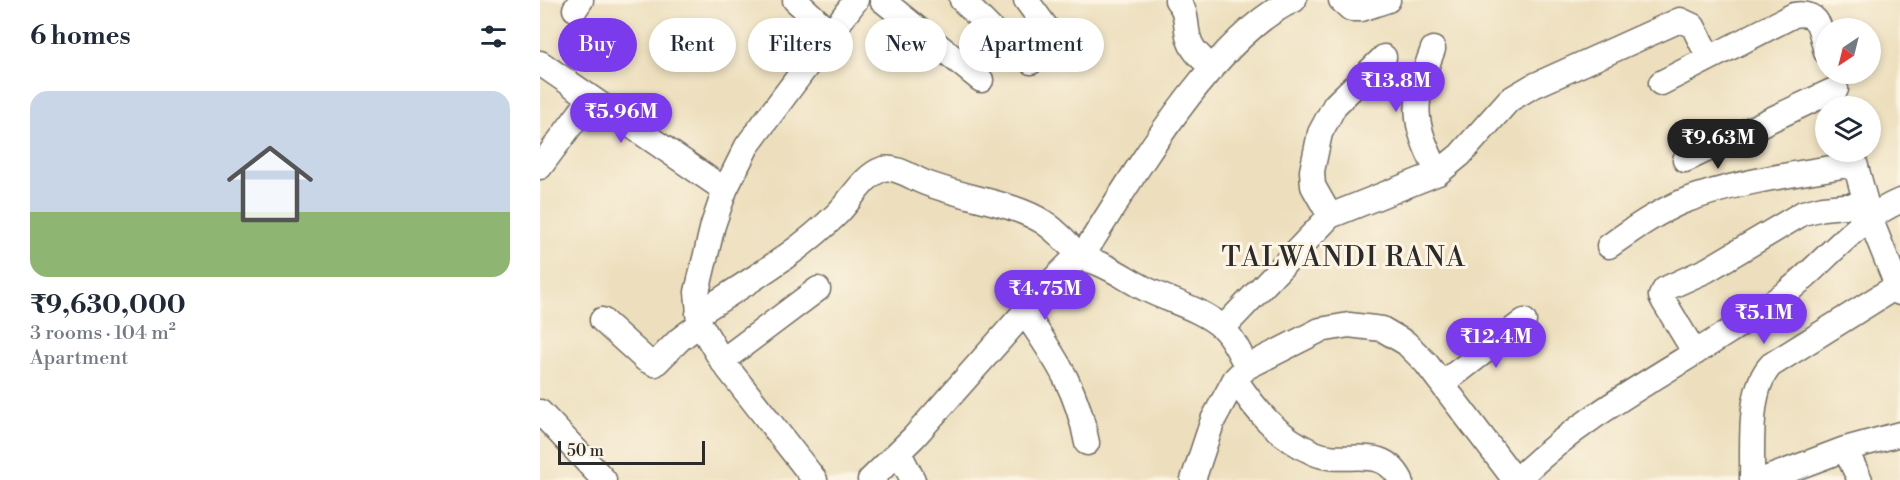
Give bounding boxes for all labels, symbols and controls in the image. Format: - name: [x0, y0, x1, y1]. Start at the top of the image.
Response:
- chip: Buy: [558, 18, 637, 72]
- chip: Rent: [649, 18, 736, 72]
- chip: Filters: [748, 18, 853, 72]
- chip: New: [865, 18, 947, 72]
- chip: Apartment: [959, 18, 1104, 72]
- north arrow: [1815, 18, 1881, 84]
- map controls: [1815, 18, 1881, 162]
- text: 6 homes: [30, 20, 131, 52]
- icon: filters: [477, 20, 510, 53]
- pin: ₹13.8M: [1347, 62, 1445, 113]
- text: ₹13.8M: [1361, 69, 1431, 94]
- pin: ₹5.96M: [572, 93, 670, 144]
- button: layers: [1815, 96, 1881, 162]
- text: ₹5.96M: [584, 100, 658, 125]
- pin: ₹9.63M: [1669, 119, 1767, 170]
- text: ₹9.63M: [1681, 126, 1755, 151]
- icon: home: [216, 130, 324, 238]
- district label: TALWANDI RANA: [1222, 241, 1466, 275]
- pin: ₹4.75M: [996, 270, 1094, 321]
- text: ₹4.75M: [1008, 277, 1082, 302]
- text: ₹9,630,000: [30, 289, 186, 321]
- pin: ₹5.1M: [1722, 294, 1806, 345]
- text: ₹5.1M: [1735, 301, 1793, 326]
- pin: ₹12.4M: [1447, 318, 1545, 369]
- text: 3 rooms · 104 m²: [30, 321, 176, 346]
- text: ₹12.4M: [1460, 325, 1532, 350]
- text: Apartment: [30, 346, 128, 371]
- scale bar: [558, 438, 705, 466]
- text: 50 m: [567, 441, 604, 461]

